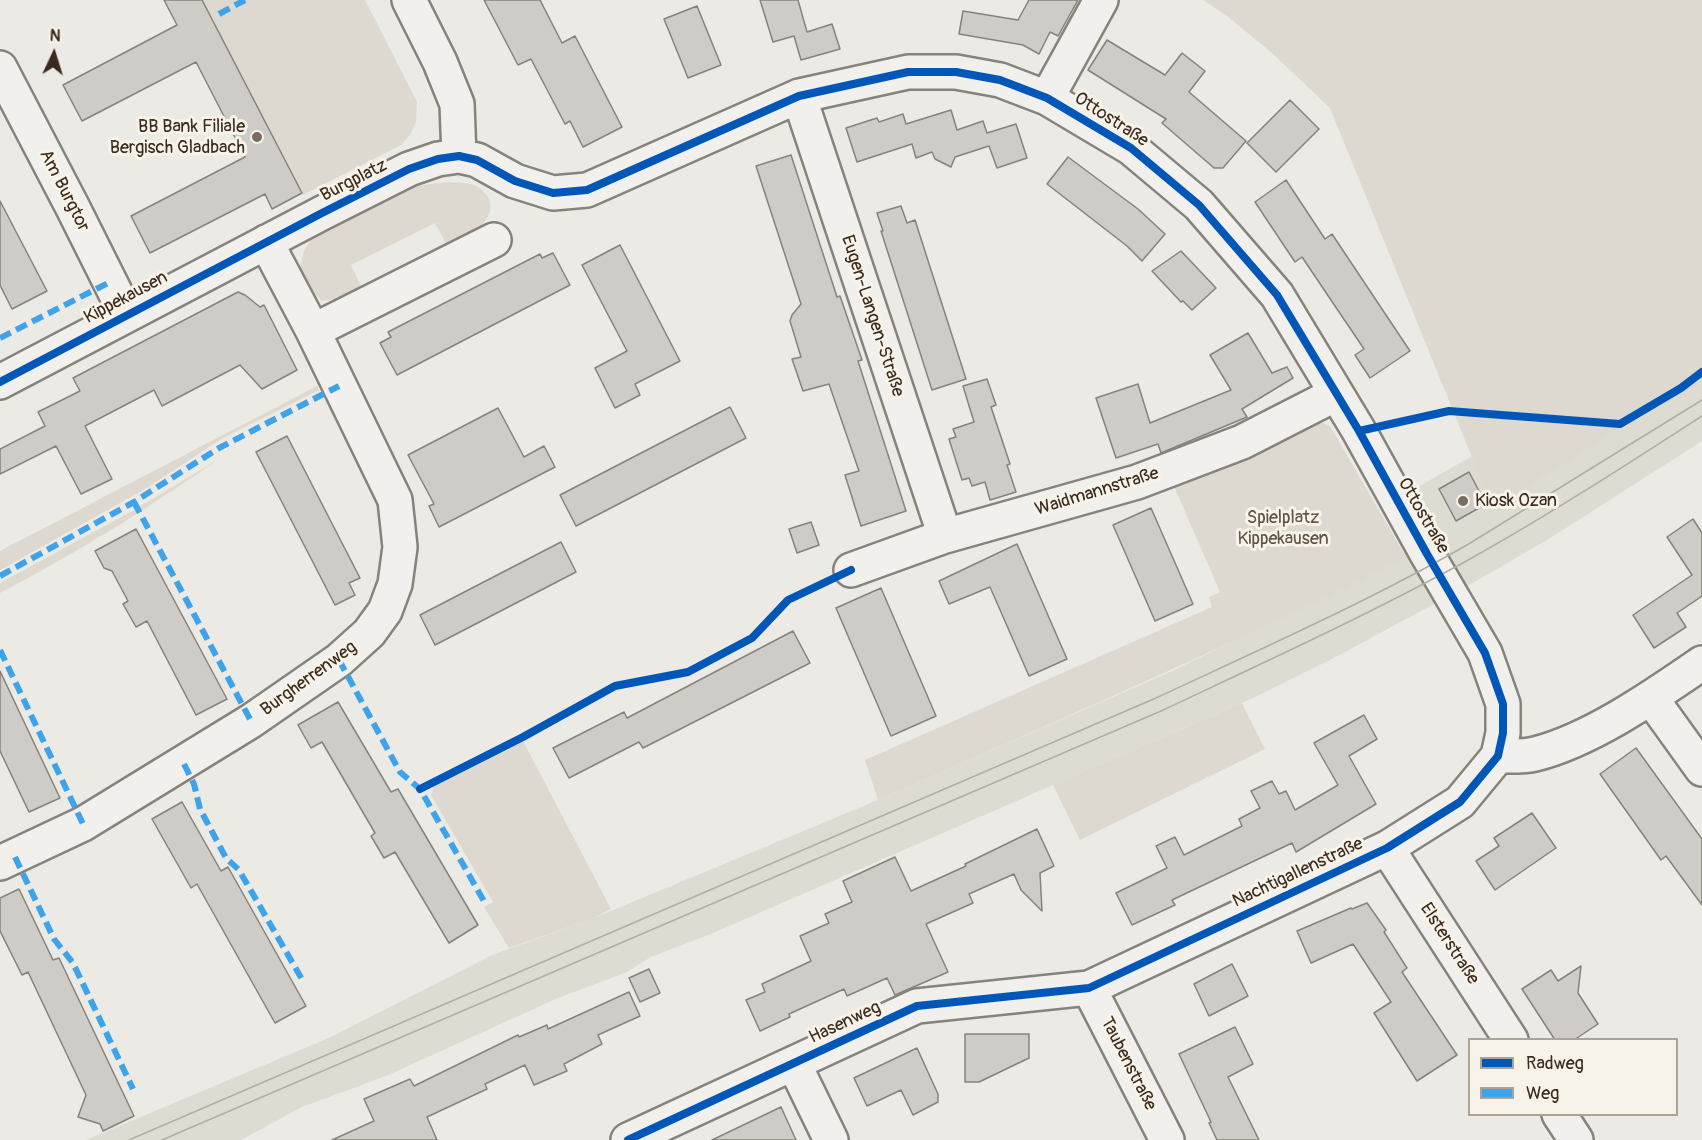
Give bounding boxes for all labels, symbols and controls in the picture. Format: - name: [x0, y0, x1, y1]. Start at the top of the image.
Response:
- north arrow: [24, 24, 84, 84]
- text: N: [49, 26, 61, 46]
- street label: Ottostraße: [1070, 88, 1152, 152]
- place label: BB Bank Filiale Bergisch Gladbach: [110, 116, 245, 158]
- marker: BB Bank Filiale Bergisch Gladbach: [250, 130, 264, 144]
- street label: Am Burgtor: [34, 146, 94, 236]
- street label: Burgplatz: [317, 155, 391, 207]
- street label: Eugen-Langen-Straße: [836, 232, 908, 400]
- street label: Kippekausen: [81, 267, 171, 329]
- street label: Waidmannstraße: [1032, 463, 1162, 521]
- street label: Ottostraße: [1393, 474, 1453, 558]
- place label: Kiosk Ozan: [1475, 490, 1557, 512]
- marker: Kiosk Ozan: [1456, 494, 1470, 508]
- park label: Spielplatz Kippekausen: [1237, 507, 1329, 550]
- street label: Burgherrenweg: [257, 637, 361, 721]
- street label: Nachtigallenstraße: [1229, 833, 1367, 913]
- street label: Elsterstraße: [1415, 899, 1483, 989]
- street label: Hasenweg: [806, 997, 884, 1049]
- street label: Taubenstraße: [1095, 1014, 1161, 1114]
- legend: [1468, 1038, 1678, 1116]
- text: Radweg: [1526, 1052, 1584, 1075]
- text: Weg: [1526, 1082, 1559, 1105]

